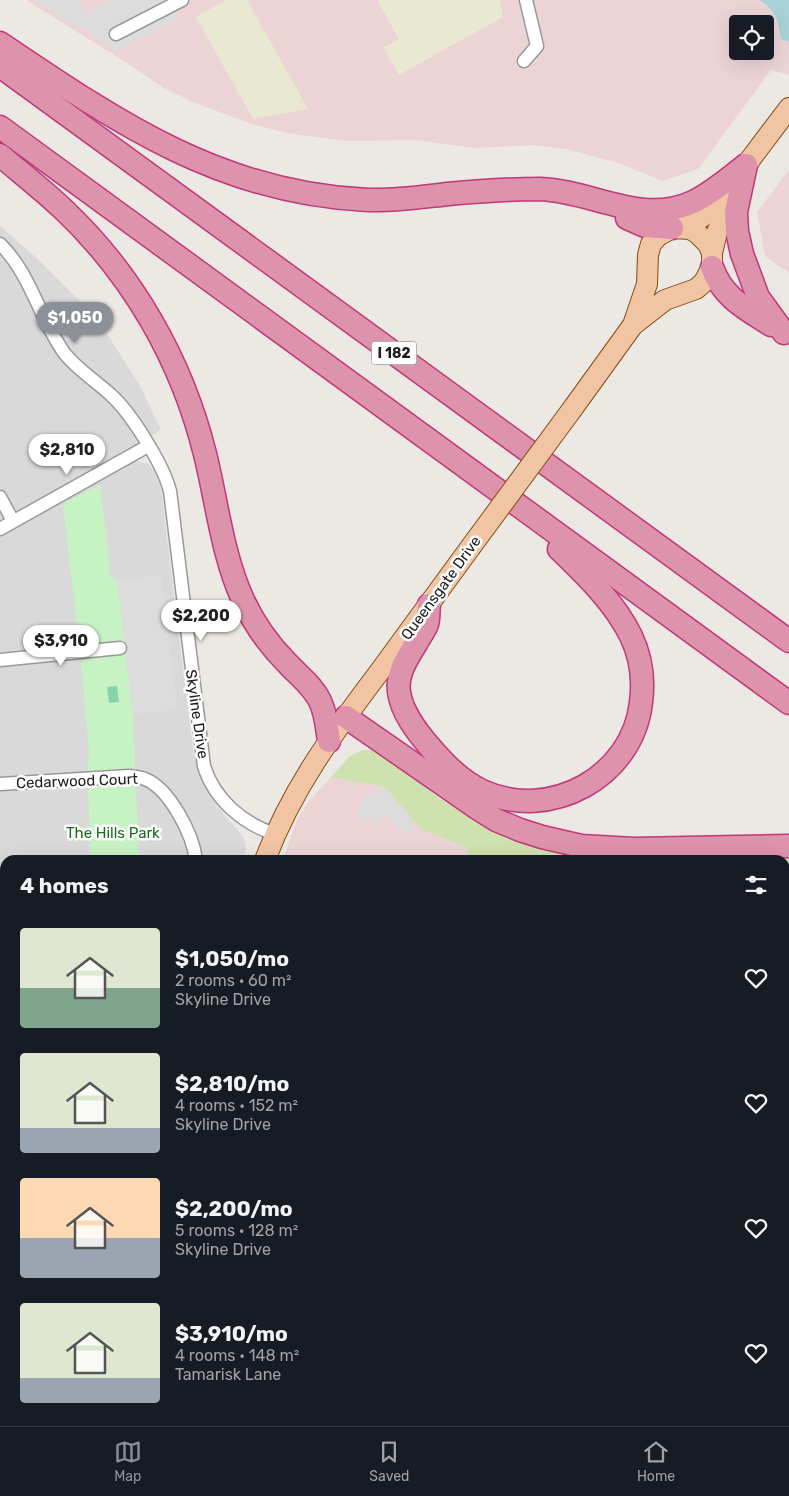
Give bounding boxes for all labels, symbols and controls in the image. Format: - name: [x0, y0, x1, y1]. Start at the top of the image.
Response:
- map controls: [729, 15, 774, 60]
- button: locate: [729, 15, 774, 60]
- pin: $1,050: [34, 302, 116, 344]
- text: $1,050: [47, 308, 103, 327]
- road number: I 182: [372, 342, 416, 364]
- pin: $2,810: [26, 434, 108, 476]
- text: $2,810: [39, 440, 95, 459]
- street label: Queensgate Drive: [397, 533, 485, 643]
- pin: $2,200: [160, 600, 242, 642]
- text: $2,200: [172, 606, 230, 625]
- pin: $3,910: [20, 624, 102, 667]
- text: $3,910: [34, 631, 88, 650]
- street label: Skyline Drive: [182, 668, 212, 760]
- street label: Cedarwood Court: [16, 770, 138, 792]
- park label: The Hills Park: [66, 824, 160, 842]
- icon: filters: [742, 871, 770, 899]
- text: 4 homes: [20, 873, 109, 898]
- text: $1,050/mo: [175, 946, 289, 971]
- icon: home: [60, 948, 120, 1008]
- icon: heart: [742, 964, 770, 992]
- text: 2 rooms · 60 m²: [175, 971, 292, 990]
- text: Skyline Drive: [175, 990, 271, 1009]
- text: $2,810/mo: [175, 1071, 289, 1096]
- icon: home: [60, 1073, 120, 1133]
- icon: heart: [742, 1089, 770, 1117]
- text: 4 rooms · 152 m²: [175, 1096, 298, 1115]
- text: Skyline Drive: [175, 1115, 271, 1134]
- text: $2,200/mo: [175, 1196, 293, 1221]
- icon: home: [60, 1198, 120, 1258]
- icon: heart: [742, 1214, 770, 1242]
- text: 5 rooms · 128 m²: [175, 1221, 298, 1240]
- text: Skyline Drive: [175, 1240, 271, 1259]
- text: $3,910/mo: [175, 1321, 288, 1346]
- icon: home: [60, 1323, 120, 1383]
- icon: heart: [742, 1339, 770, 1367]
- text: 4 rooms · 148 m²: [175, 1346, 299, 1365]
- text: Tamarisk Lane: [175, 1365, 281, 1384]
- tab: Map: [114, 1438, 142, 1485]
- tab: Saved: [369, 1438, 409, 1485]
- tab: Home: [637, 1438, 675, 1485]

